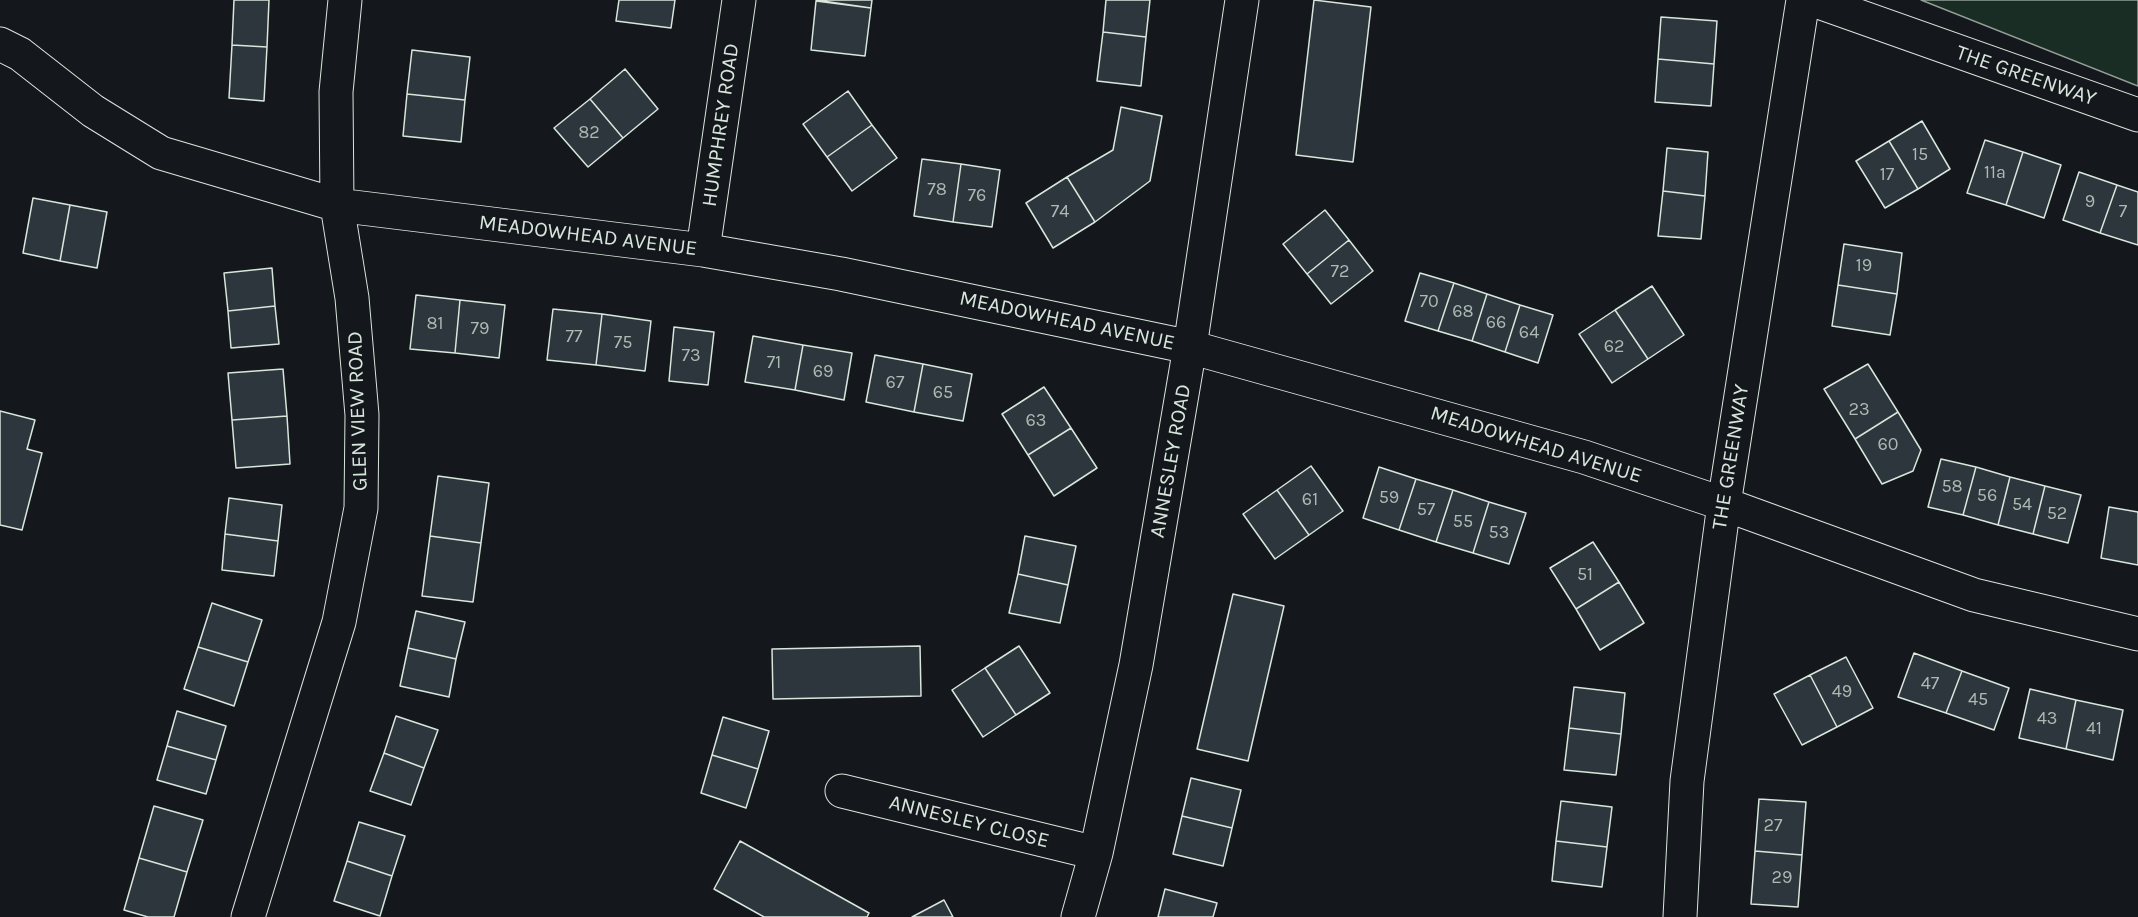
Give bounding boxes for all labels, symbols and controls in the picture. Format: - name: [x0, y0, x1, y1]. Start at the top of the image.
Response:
- street label: THE GREENWAY: [1952, 40, 2100, 112]
- street label: HUMPHREY ROAD: [697, 42, 745, 208]
- house number: 82: [578, 122, 600, 144]
- house number: 15: [1912, 144, 1928, 166]
- house number: 11a: [1984, 162, 2006, 184]
- house number: 17: [1880, 164, 1894, 186]
- house number: 78: [927, 179, 947, 201]
- house number: 76: [968, 185, 986, 207]
- house number: 9: [2085, 191, 2095, 213]
- house number: 74: [1051, 201, 1069, 223]
- house number: 7: [2119, 201, 2127, 223]
- street label: MEADOWHEAD AVENUE: [478, 210, 698, 262]
- house number: 19: [1856, 255, 1872, 277]
- house number: 72: [1331, 261, 1349, 283]
- street label: MEADOWHEAD AVENUE: [957, 286, 1177, 356]
- house number: 70: [1419, 291, 1439, 313]
- house number: 68: [1452, 301, 1474, 323]
- house number: 66: [1486, 312, 1506, 334]
- house number: 81: [426, 313, 444, 335]
- house number: 79: [471, 318, 489, 340]
- house number: 64: [1519, 322, 1539, 344]
- house number: 77: [566, 326, 582, 348]
- street label: GLEN VIEW ROAD: [343, 331, 373, 491]
- house number: 75: [614, 332, 632, 354]
- house number: 62: [1604, 336, 1624, 358]
- house number: 73: [681, 345, 701, 367]
- house number: 71: [767, 352, 781, 374]
- house number: 69: [813, 361, 833, 383]
- house number: 67: [886, 372, 904, 394]
- house number: 65: [933, 382, 953, 404]
- street label: ANNESLEY ROAD: [1145, 382, 1197, 540]
- street label: THE GREENWAY: [1707, 383, 1755, 531]
- house number: 23: [1848, 399, 1870, 421]
- street label: MEADOWHEAD AVENUE: [1427, 401, 1645, 489]
- house number: 63: [1026, 410, 1046, 432]
- house number: 60: [1878, 434, 1898, 456]
- house number: 58: [1941, 476, 1963, 498]
- house number: 56: [1977, 485, 1997, 507]
- house number: 59: [1379, 487, 1399, 509]
- house number: 61: [1302, 489, 1318, 511]
- house number: 54: [2012, 494, 2032, 516]
- house number: 57: [1417, 499, 1435, 521]
- house number: 52: [2047, 503, 2067, 525]
- house number: 55: [1453, 511, 1473, 533]
- house number: 53: [1489, 522, 1509, 544]
- house number: 51: [1577, 564, 1593, 586]
- house number: 47: [1921, 673, 1939, 695]
- house number: 49: [1832, 681, 1852, 703]
- house number: 45: [1968, 689, 1988, 711]
- house number: 43: [2037, 708, 2057, 730]
- house number: 41: [2086, 718, 2102, 740]
- street label: ANNESLEY CLOSE: [886, 790, 1052, 854]
- house number: 27: [1764, 815, 1782, 837]
- house number: 29: [1772, 867, 1792, 889]

